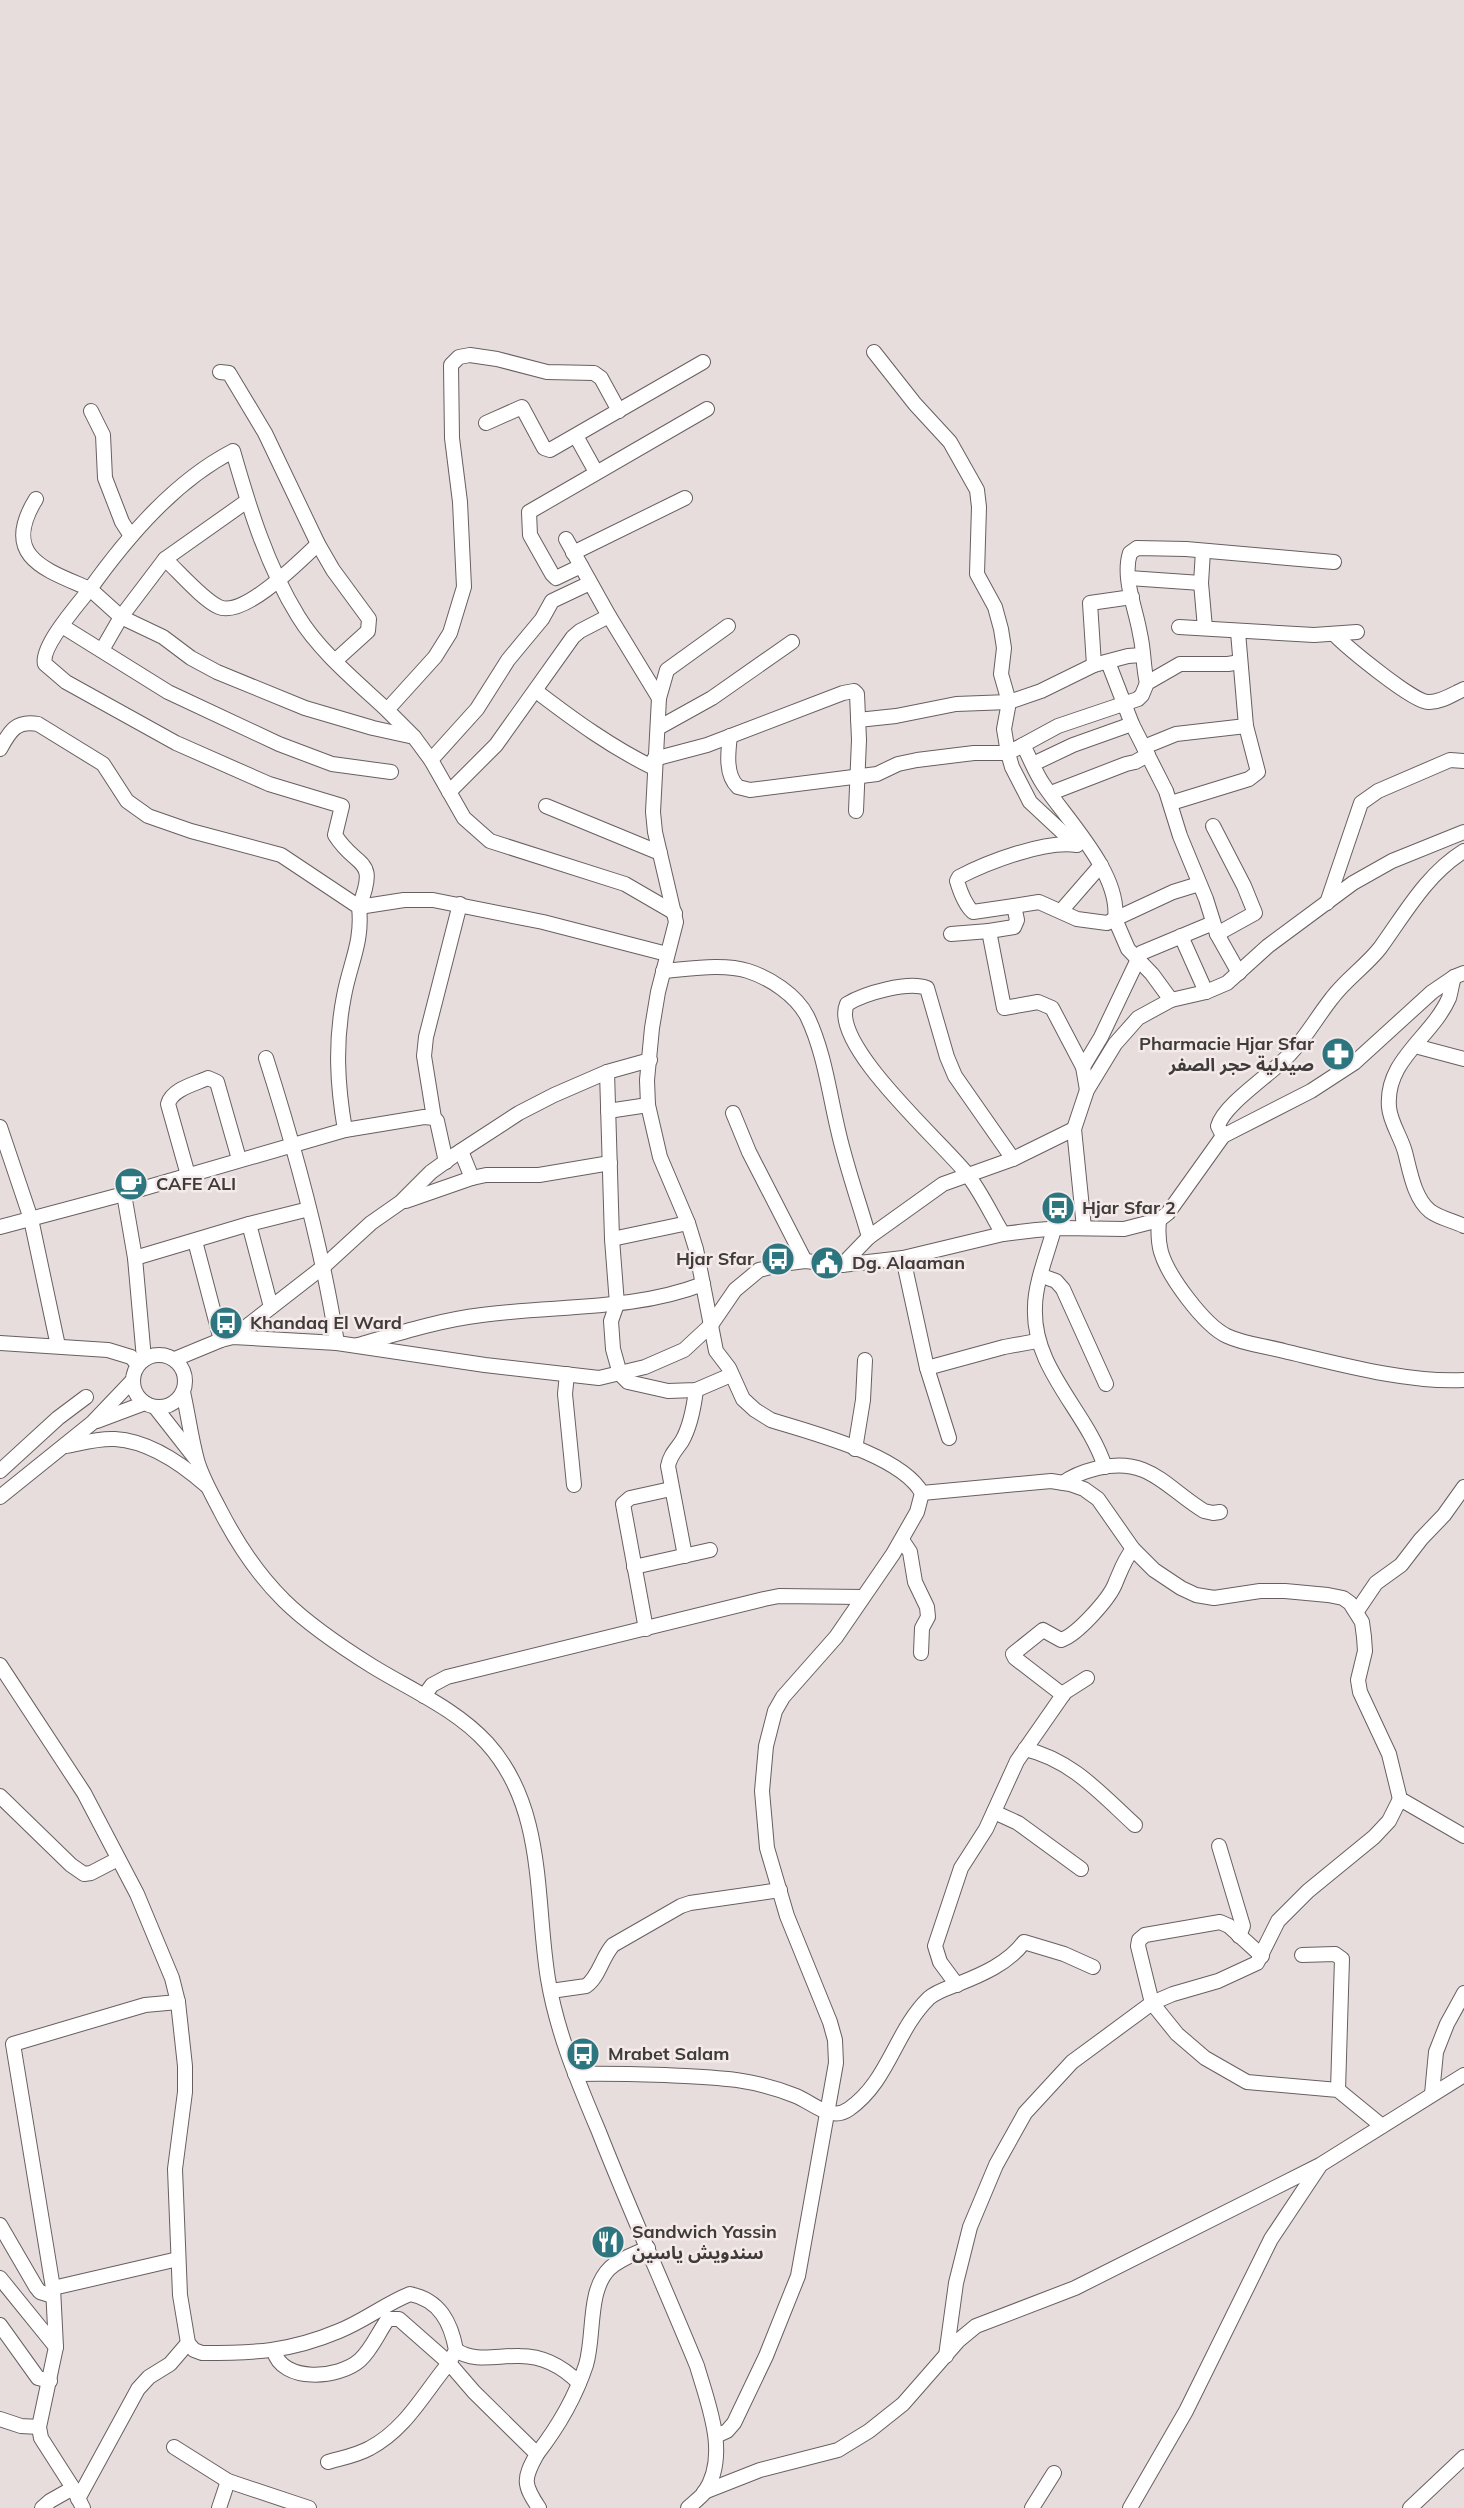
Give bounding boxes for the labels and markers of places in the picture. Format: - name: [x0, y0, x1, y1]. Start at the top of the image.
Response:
- place label: Pharmacie Hjar Sfar صيدلية حجر الصفر: [1139, 1032, 1315, 1076]
- pharmacy icon: Pharmacie Hjar Sfar صيدلية حجر الصفر: [1319, 1035, 1357, 1073]
- cafe icon: CAFE ALI: [112, 1165, 150, 1203]
- place label: CAFE ALI: [156, 1172, 236, 1195]
- bus stop icon: Hjar Sfar 2: [1039, 1189, 1077, 1227]
- place label: Hjar Sfar 2: [1082, 1196, 1176, 1219]
- bus stop icon: Hjar Sfar: [759, 1240, 797, 1278]
- public building icon: Dg. Alaaman: [808, 1244, 846, 1282]
- place label: Hjar Sfar: [676, 1247, 755, 1270]
- place label: Dg. Alaaman: [852, 1251, 965, 1274]
- bus stop icon: Khandaq El Ward: [207, 1304, 245, 1342]
- place label: Khandaq El Ward: [250, 1311, 402, 1334]
- bus stop icon: Mrabet Salam: [564, 2035, 602, 2073]
- place label: Mrabet Salam: [608, 2042, 729, 2065]
- place label: Sandwich Yassin سندويش ياسين: [632, 2220, 777, 2264]
- restaurant icon: Sandwich Yassin سندويش ياسين: [589, 2223, 627, 2261]

